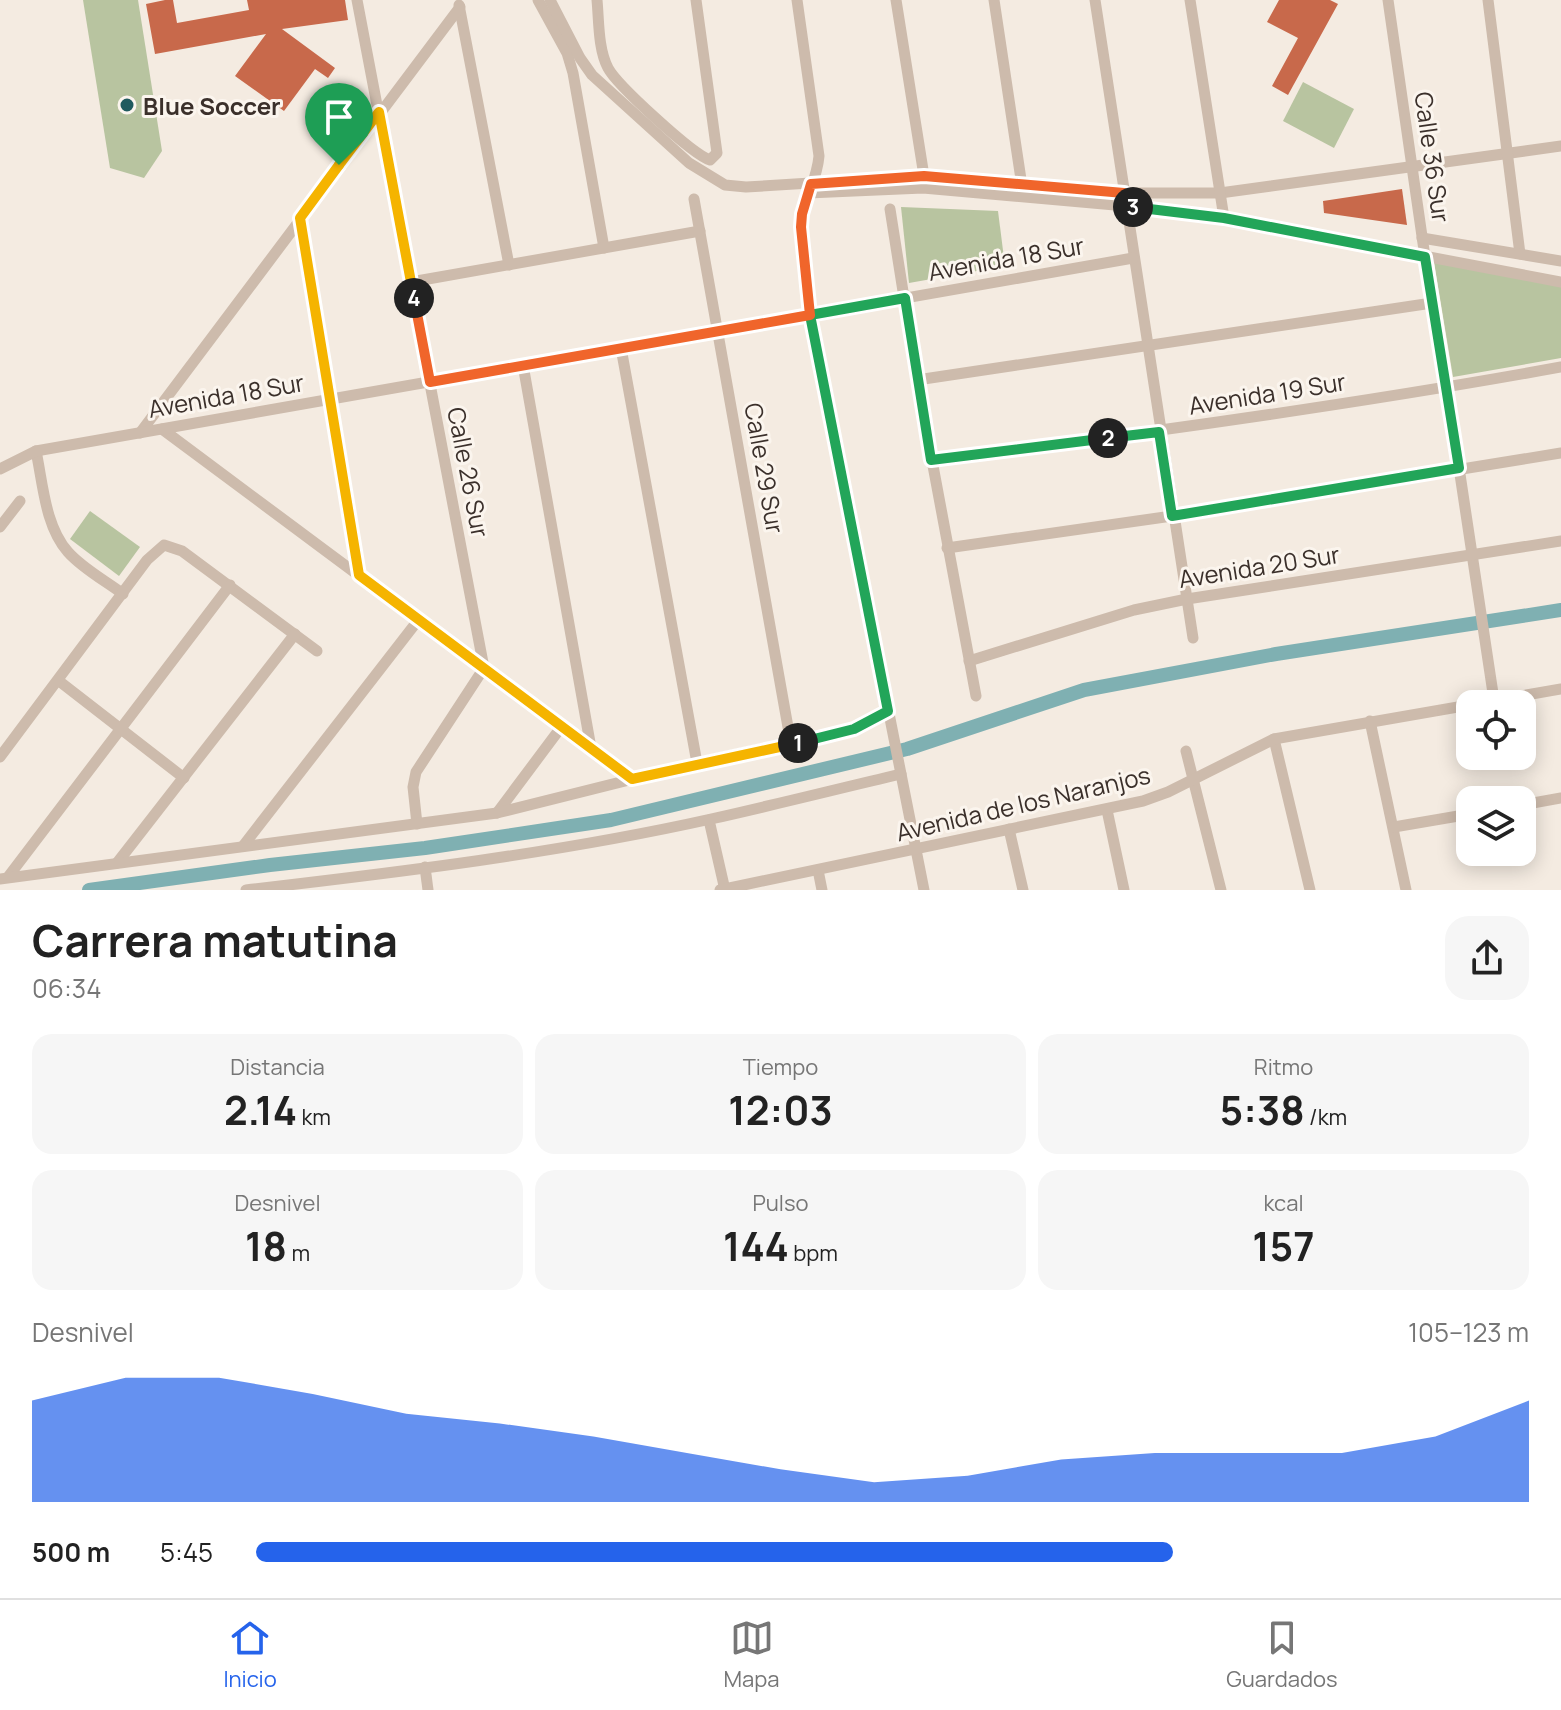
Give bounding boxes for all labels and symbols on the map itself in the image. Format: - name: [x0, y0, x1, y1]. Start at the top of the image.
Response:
- pin: [305, 83, 373, 165]
- place label: Blue Soccer: [143, 89, 281, 122]
- street label: Calle 36 Sur: [1408, 90, 1459, 225]
- marker: Blue Soccer: [118, 96, 136, 114]
- pin: 3: [1113, 187, 1153, 227]
- street label: Avenida 18 Sur: [926, 228, 1087, 288]
- pin: 4: [394, 278, 434, 318]
- street label: Avenida 19 Sur: [1186, 364, 1348, 422]
- street label: Avenida 18 Sur: [146, 365, 307, 425]
- street label: Calle 29 Sur: [737, 400, 793, 536]
- street label: Calle 26 Sur: [440, 404, 498, 540]
- pin: 2: [1088, 418, 1128, 458]
- street label: Avenida 20 Sur: [1176, 537, 1342, 595]
- pin: 1: [778, 723, 818, 763]
- street label: Avenida de los Naranjos: [893, 758, 1153, 848]

